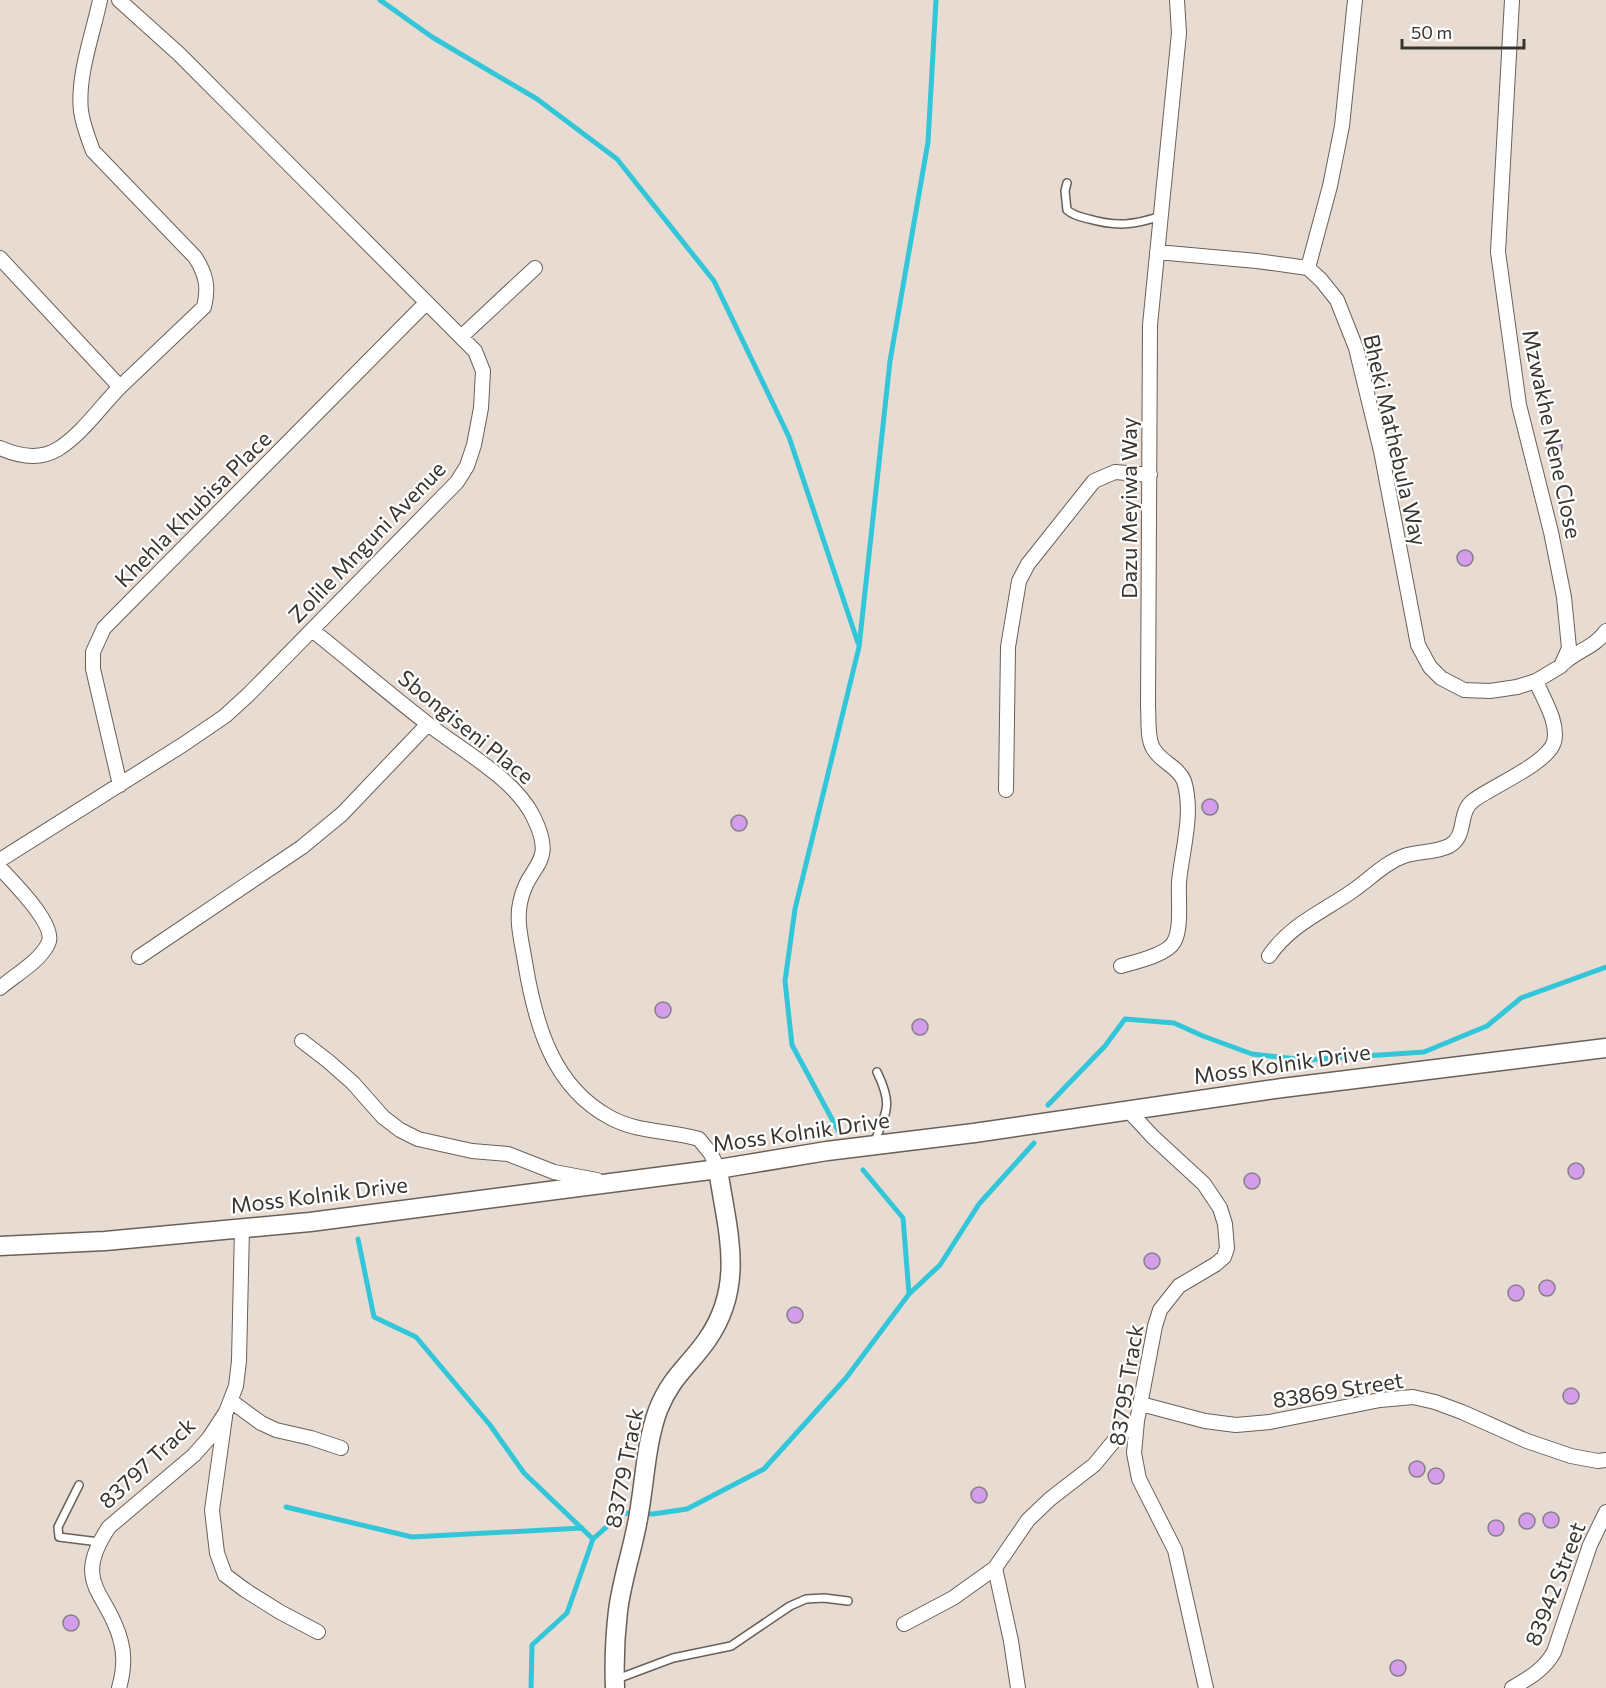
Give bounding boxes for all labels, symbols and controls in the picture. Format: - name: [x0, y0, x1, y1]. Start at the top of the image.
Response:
- scale bar: [1402, 12, 1524, 50]
- text: 50 m: [1411, 21, 1452, 43]
- street label: Mzwakhe Nene Close: [1517, 327, 1588, 541]
- street label: Bheki Mathebula Way: [1358, 331, 1433, 548]
- street label: Dazu Meyiwa Way: [1115, 417, 1142, 599]
- street label: Khehla Khubisa Place: [109, 425, 277, 593]
- street label: Zolile Mnguni Avenue: [283, 455, 451, 628]
- street label: Sbongiseni Place: [393, 664, 540, 790]
- street label: Moss Kolnik Drive: [1192, 1038, 1372, 1089]
- street label: Moss Kolnik Drive: [711, 1106, 891, 1157]
- street label: Moss Kolnik Drive: [229, 1170, 409, 1219]
- street label: 83795 Track: [1103, 1322, 1148, 1448]
- street label: 83869 Street: [1271, 1366, 1405, 1413]
- street label: 83779 Track: [599, 1406, 648, 1530]
- street label: 83797 Track: [93, 1411, 200, 1514]
- street label: 83942 Street: [1519, 1518, 1591, 1650]

